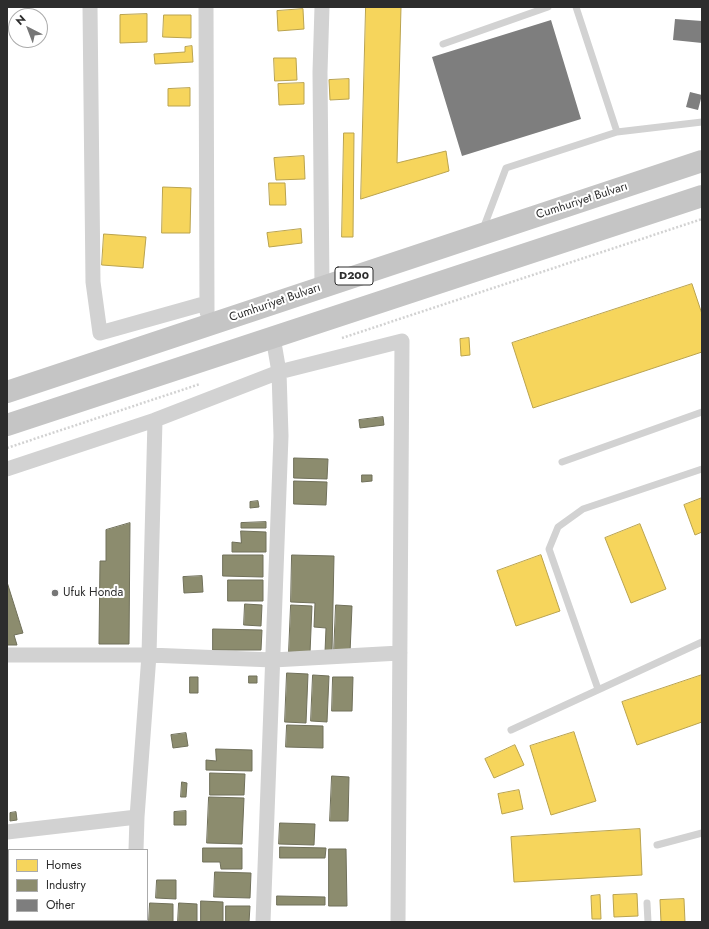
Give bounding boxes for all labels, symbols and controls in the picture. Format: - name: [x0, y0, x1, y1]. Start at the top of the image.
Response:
- north arrow: [8, 8, 48, 48]
- text: N: [12, 11, 29, 29]
- street label: Cumhuriyet Bulvarı: [534, 179, 630, 223]
- road number: D200: [335, 267, 373, 285]
- street label: Cumhuriyet Bulvarı: [227, 281, 323, 325]
- place label: Ufuk Honda: [63, 586, 123, 600]
- marker: Ufuk Honda: [50, 588, 60, 598]
- legend: [8, 849, 148, 921]
- text: Homes: [46, 856, 82, 874]
- text: Industry: [46, 876, 86, 894]
- text: Other: [46, 896, 75, 914]

